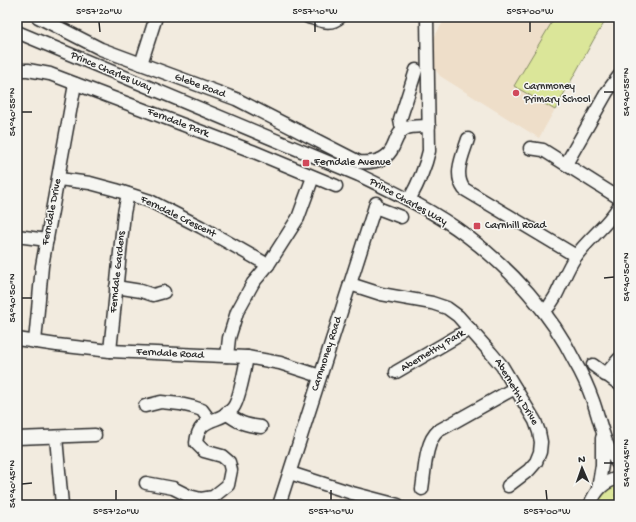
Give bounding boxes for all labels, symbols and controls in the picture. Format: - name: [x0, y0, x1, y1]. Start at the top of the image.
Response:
- text: 5°57'20"W: [76, 6, 122, 18]
- text: 5°57'10"W: [292, 6, 338, 18]
- text: 5°57'00"W: [507, 6, 554, 18]
- street label: Prince Charles Way: [68, 49, 154, 95]
- text: 54°40'55"N: [621, 67, 633, 116]
- street label: Glebe Road: [173, 71, 228, 101]
- place label: Carnmoney Primary School: [523, 81, 591, 106]
- text: 54°40'55"N: [7, 87, 19, 136]
- marker: Carnmoney Primary School: [511, 88, 521, 98]
- street label: Ferndale Park: [145, 105, 211, 141]
- place label: Ferndale Avenue: [313, 157, 391, 169]
- marker: Ferndale Avenue: [301, 158, 311, 168]
- street label: Prince Charles Way: [366, 175, 450, 229]
- street label: Ferndale Drive: [39, 177, 64, 247]
- street label: Ferndale Crescent: [137, 193, 219, 241]
- place label: Carnhill Road: [485, 220, 548, 232]
- marker: Carnhill Road: [472, 221, 482, 231]
- street label: Ferndale Gardens: [108, 230, 128, 314]
- text: 54°40'50"N: [621, 252, 633, 302]
- text: 54°40'50"N: [7, 273, 19, 323]
- street label: Carnmoney Road: [309, 314, 345, 393]
- street label: Abernethy Park: [399, 327, 468, 375]
- street label: Ferndale Road: [135, 346, 206, 362]
- street label: Abernethy Drive: [491, 357, 541, 428]
- text: 54°40'45"N: [621, 438, 633, 487]
- north arrow: [562, 448, 602, 488]
- text: N: [578, 454, 586, 466]
- text: 54°40'45"N: [7, 459, 19, 508]
- text: 5°57'20"W: [93, 506, 139, 518]
- text: 5°57'10"W: [308, 506, 354, 518]
- text: 5°57'00"W: [524, 506, 571, 518]

